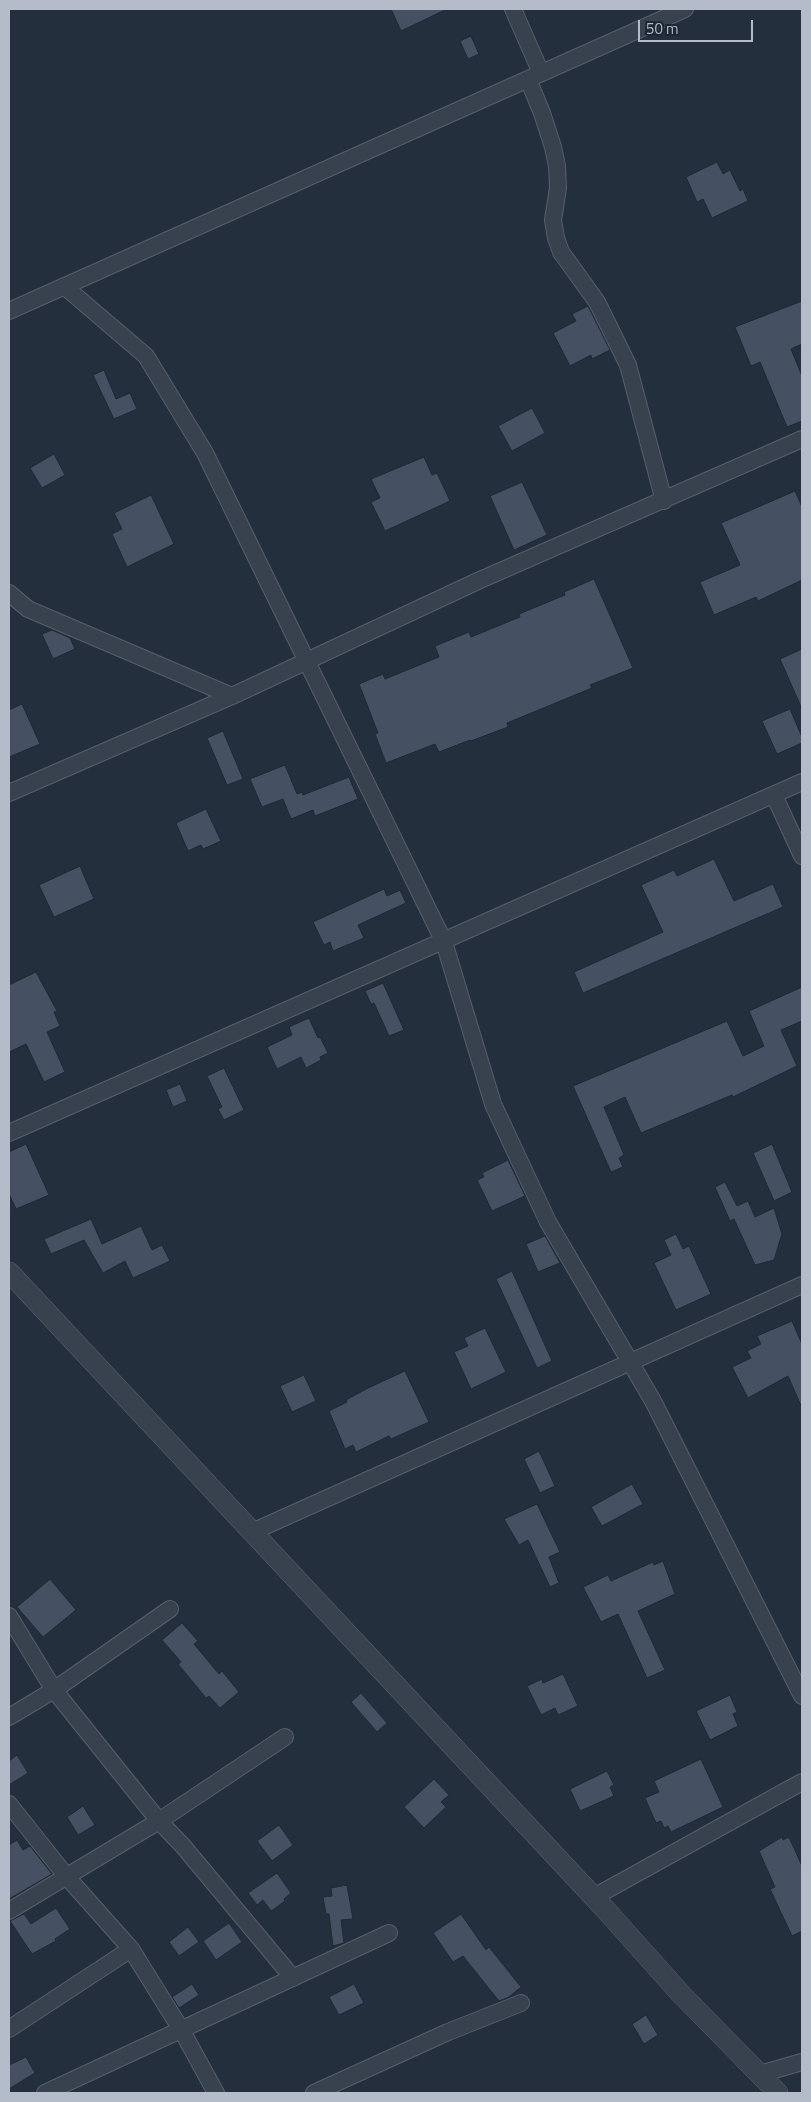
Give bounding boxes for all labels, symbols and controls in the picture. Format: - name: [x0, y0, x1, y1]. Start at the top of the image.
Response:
- scale bar: [641, 10, 756, 42]
- text: 50 m: [646, 17, 679, 40]

